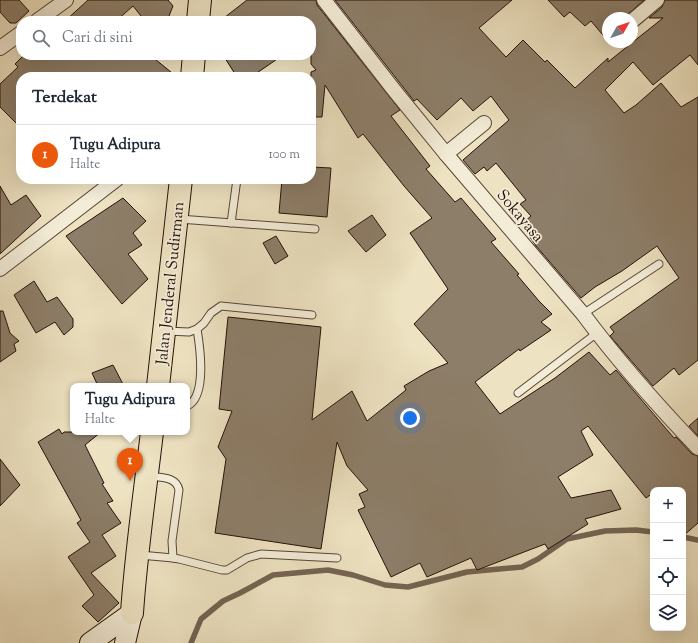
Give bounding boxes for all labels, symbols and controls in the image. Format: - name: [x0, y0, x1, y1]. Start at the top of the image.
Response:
- north arrow: [602, 12, 638, 48]
- search box: [16, 16, 316, 60]
- icon: search: [30, 27, 52, 49]
- text: Cari di sini: [62, 28, 133, 49]
- text: Terdekat: [32, 86, 97, 110]
- text: Tugu Adipura: [70, 135, 161, 156]
- text: 1: [43, 146, 47, 164]
- text: 100 m: [268, 146, 300, 164]
- text: Halte: [70, 156, 100, 174]
- street label: Sokayasa: [490, 185, 549, 249]
- street label: Jalan Jenderal Sudirman: [151, 200, 192, 367]
- popup: [70, 383, 190, 435]
- text: Tugu Adipura: [85, 390, 175, 411]
- your location: [400, 408, 420, 428]
- text: Halte: [85, 411, 115, 429]
- pin: 1: [117, 448, 143, 481]
- map controls: [650, 487, 686, 631]
- button: +: [650, 487, 686, 523]
- button: −: [650, 523, 686, 559]
- button: locate: [650, 559, 686, 595]
- button: layers: [650, 595, 686, 631]

